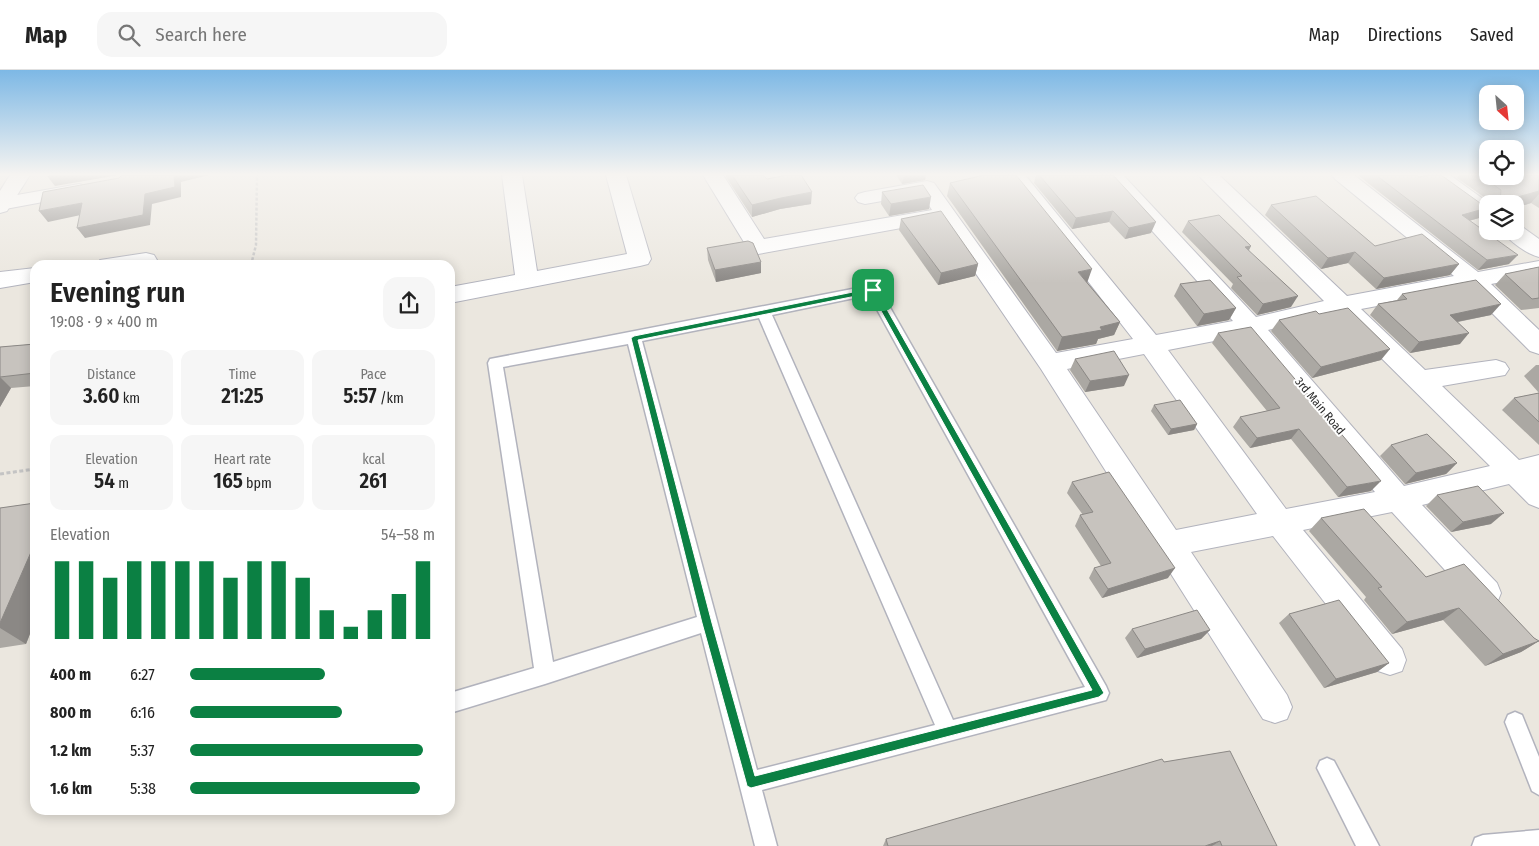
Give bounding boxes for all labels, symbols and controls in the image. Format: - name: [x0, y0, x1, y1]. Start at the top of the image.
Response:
- search box: [97, 12, 447, 57]
- text: Map: [25, 21, 67, 49]
- icon: search: [115, 21, 143, 49]
- text: Search here: [155, 23, 247, 46]
- text: Map: [1308, 24, 1340, 46]
- text: Directions: [1368, 24, 1442, 46]
- text: Saved: [1470, 24, 1514, 46]
- north arrow: [1479, 85, 1524, 130]
- map controls: [1479, 85, 1524, 240]
- button: locate: [1479, 140, 1524, 185]
- button: layers: [1479, 195, 1524, 240]
- pin: [852, 269, 894, 311]
- text: Evening run: [50, 276, 185, 309]
- icon: arrive: [859, 276, 887, 304]
- button: share: [383, 277, 435, 329]
- text: 19:08 · 9 × 400 m: [50, 312, 158, 331]
- text: Distance: [87, 366, 136, 383]
- text: Time: [229, 366, 256, 383]
- text: Pace: [360, 366, 387, 383]
- street label: 3rd Main Road: [1292, 375, 1348, 437]
- text: 3.60: [83, 383, 119, 409]
- text: 21:25: [221, 383, 264, 409]
- text: 5:57: [343, 383, 377, 409]
- text: km: [119, 390, 140, 407]
- text: /km: [377, 390, 404, 407]
- text: Elevation: [85, 451, 138, 468]
- text: Heart rate: [214, 451, 271, 468]
- text: kcal: [362, 451, 385, 468]
- text: 54: [94, 468, 115, 494]
- text: 165: [213, 468, 243, 494]
- text: 261: [359, 468, 388, 494]
- text: m: [115, 475, 129, 492]
- text: bpm: [243, 475, 272, 492]
- text: Elevation: [50, 525, 110, 544]
- text: 54–58 m: [381, 525, 435, 544]
- text: 400 m: [50, 665, 91, 684]
- text: 6:27: [130, 665, 155, 684]
- text: 800 m: [50, 703, 91, 722]
- text: 6:16: [130, 703, 155, 722]
- text: 1.2 km: [50, 741, 92, 760]
- text: 5:37: [130, 741, 155, 760]
- text: 1.6 km: [50, 779, 92, 798]
- text: 5:38: [130, 779, 156, 798]

